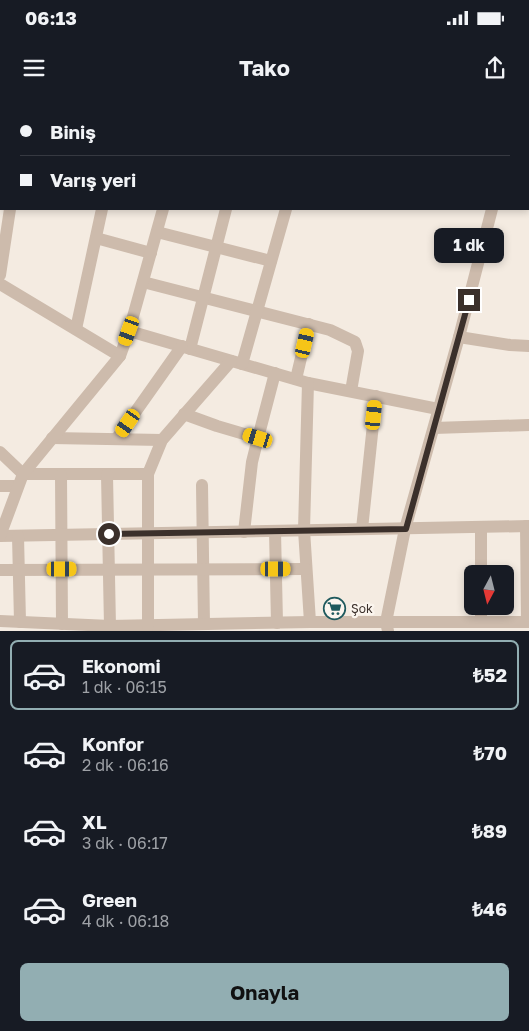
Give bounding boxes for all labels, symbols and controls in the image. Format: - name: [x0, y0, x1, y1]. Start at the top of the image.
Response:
- text: 06:13: [25, 6, 77, 29]
- icon: menu: [20, 54, 48, 82]
- text: Tako: [239, 54, 290, 81]
- icon: share: [481, 54, 509, 82]
- text: Biniş: [50, 120, 96, 143]
- text: Varış yeri: [50, 168, 136, 191]
- callout: 1 dk: [434, 228, 504, 262]
- text: 1 dk: [453, 235, 485, 255]
- route end: [458, 289, 480, 311]
- car: [116, 314, 141, 348]
- car: [294, 327, 315, 359]
- car: [364, 399, 383, 431]
- car: [113, 406, 142, 440]
- car: [241, 426, 274, 450]
- route start: [98, 523, 120, 545]
- car: [47, 562, 77, 577]
- car: [261, 562, 291, 577]
- north arrow: [464, 565, 514, 615]
- map controls: [464, 565, 514, 615]
- supermarket icon: Şok: [323, 597, 347, 621]
- place label: Şok: [351, 601, 373, 616]
- icon: car: [22, 653, 67, 698]
- text: Ekonomi: [82, 654, 161, 677]
- text: ₺52: [473, 663, 507, 686]
- text: 1 dk · 06:15: [82, 677, 167, 697]
- icon: car: [22, 731, 67, 776]
- text: Konfor: [82, 732, 144, 755]
- text: ₺70: [473, 741, 507, 764]
- text: 2 dk · 06:16: [82, 755, 169, 775]
- icon: car: [22, 809, 67, 854]
- text: XL: [82, 810, 107, 833]
- text: ₺89: [472, 819, 507, 842]
- text: 3 dk · 06:17: [82, 833, 168, 853]
- icon: car: [22, 887, 67, 932]
- text: Green: [82, 888, 137, 911]
- text: ₺46: [472, 897, 507, 920]
- text: 4 dk · 06:18: [82, 911, 169, 931]
- button: Onayla: [20, 963, 509, 1021]

